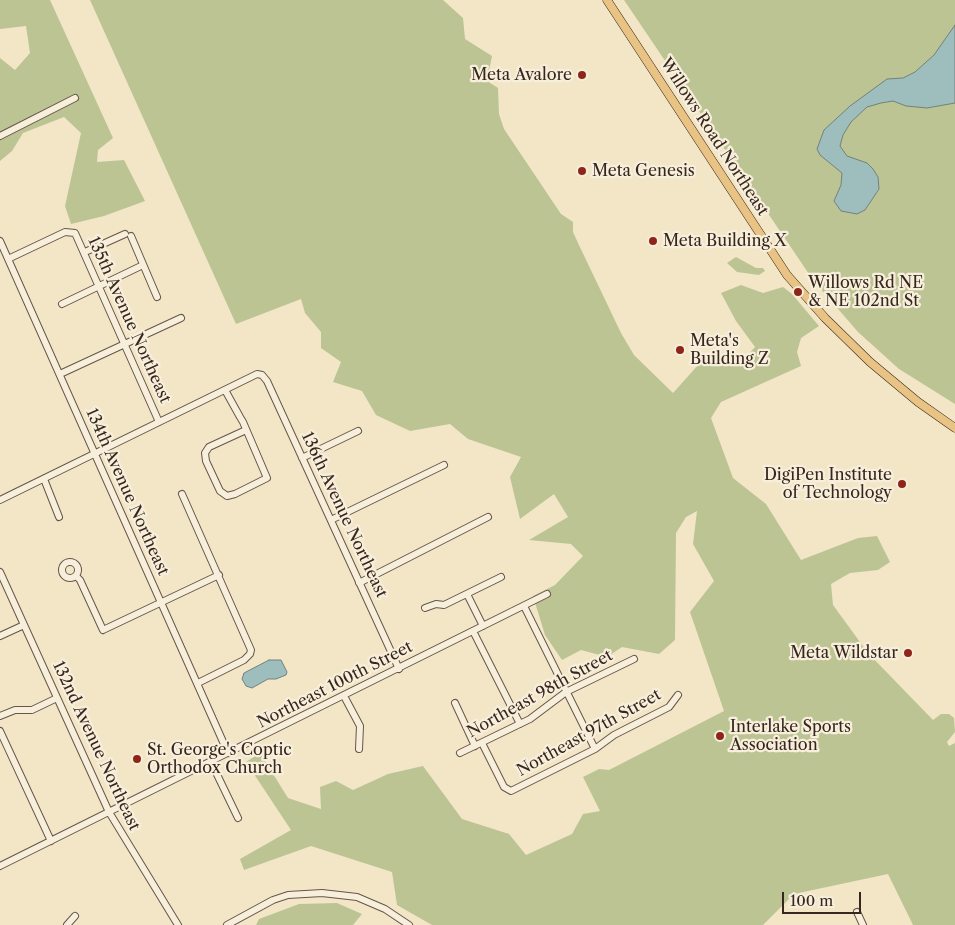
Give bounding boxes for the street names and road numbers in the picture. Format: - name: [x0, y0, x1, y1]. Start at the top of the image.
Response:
- street label: Willows Road Northeast: [656, 55, 772, 219]
- street label: 135th Avenue Northeast: [84, 234, 174, 406]
- street label: 134th Avenue Northeast: [81, 406, 173, 578]
- street label: 136th Avenue Northeast: [297, 429, 391, 601]
- street label: Northeast 100th Street: [254, 638, 416, 732]
- street label: Northeast 98th Street: [464, 646, 616, 742]
- street label: 132nd Avenue Northeast: [48, 658, 144, 834]
- street label: Northeast 97th Street: [514, 685, 664, 781]

